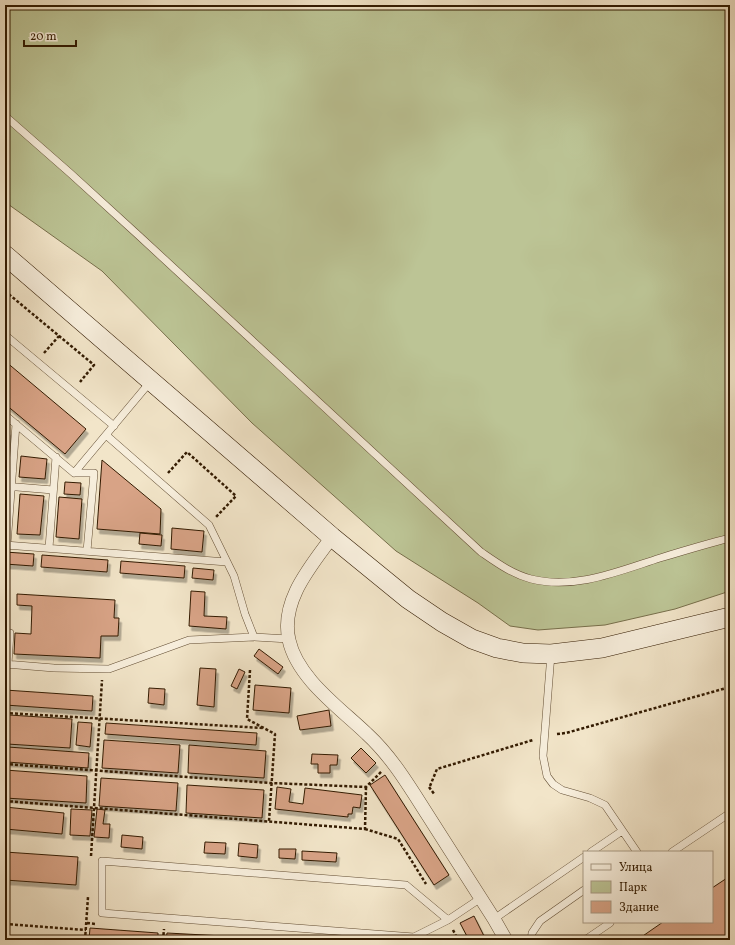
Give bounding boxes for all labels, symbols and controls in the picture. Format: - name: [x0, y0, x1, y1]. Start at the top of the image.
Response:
- scale bar: [24, 22, 76, 48]
- text: 20 m: [30, 29, 57, 45]
- legend: [583, 851, 713, 923]
- text: Улица: [619, 860, 652, 876]
- text: Парк: [619, 880, 647, 896]
- text: Здание: [619, 900, 659, 916]

